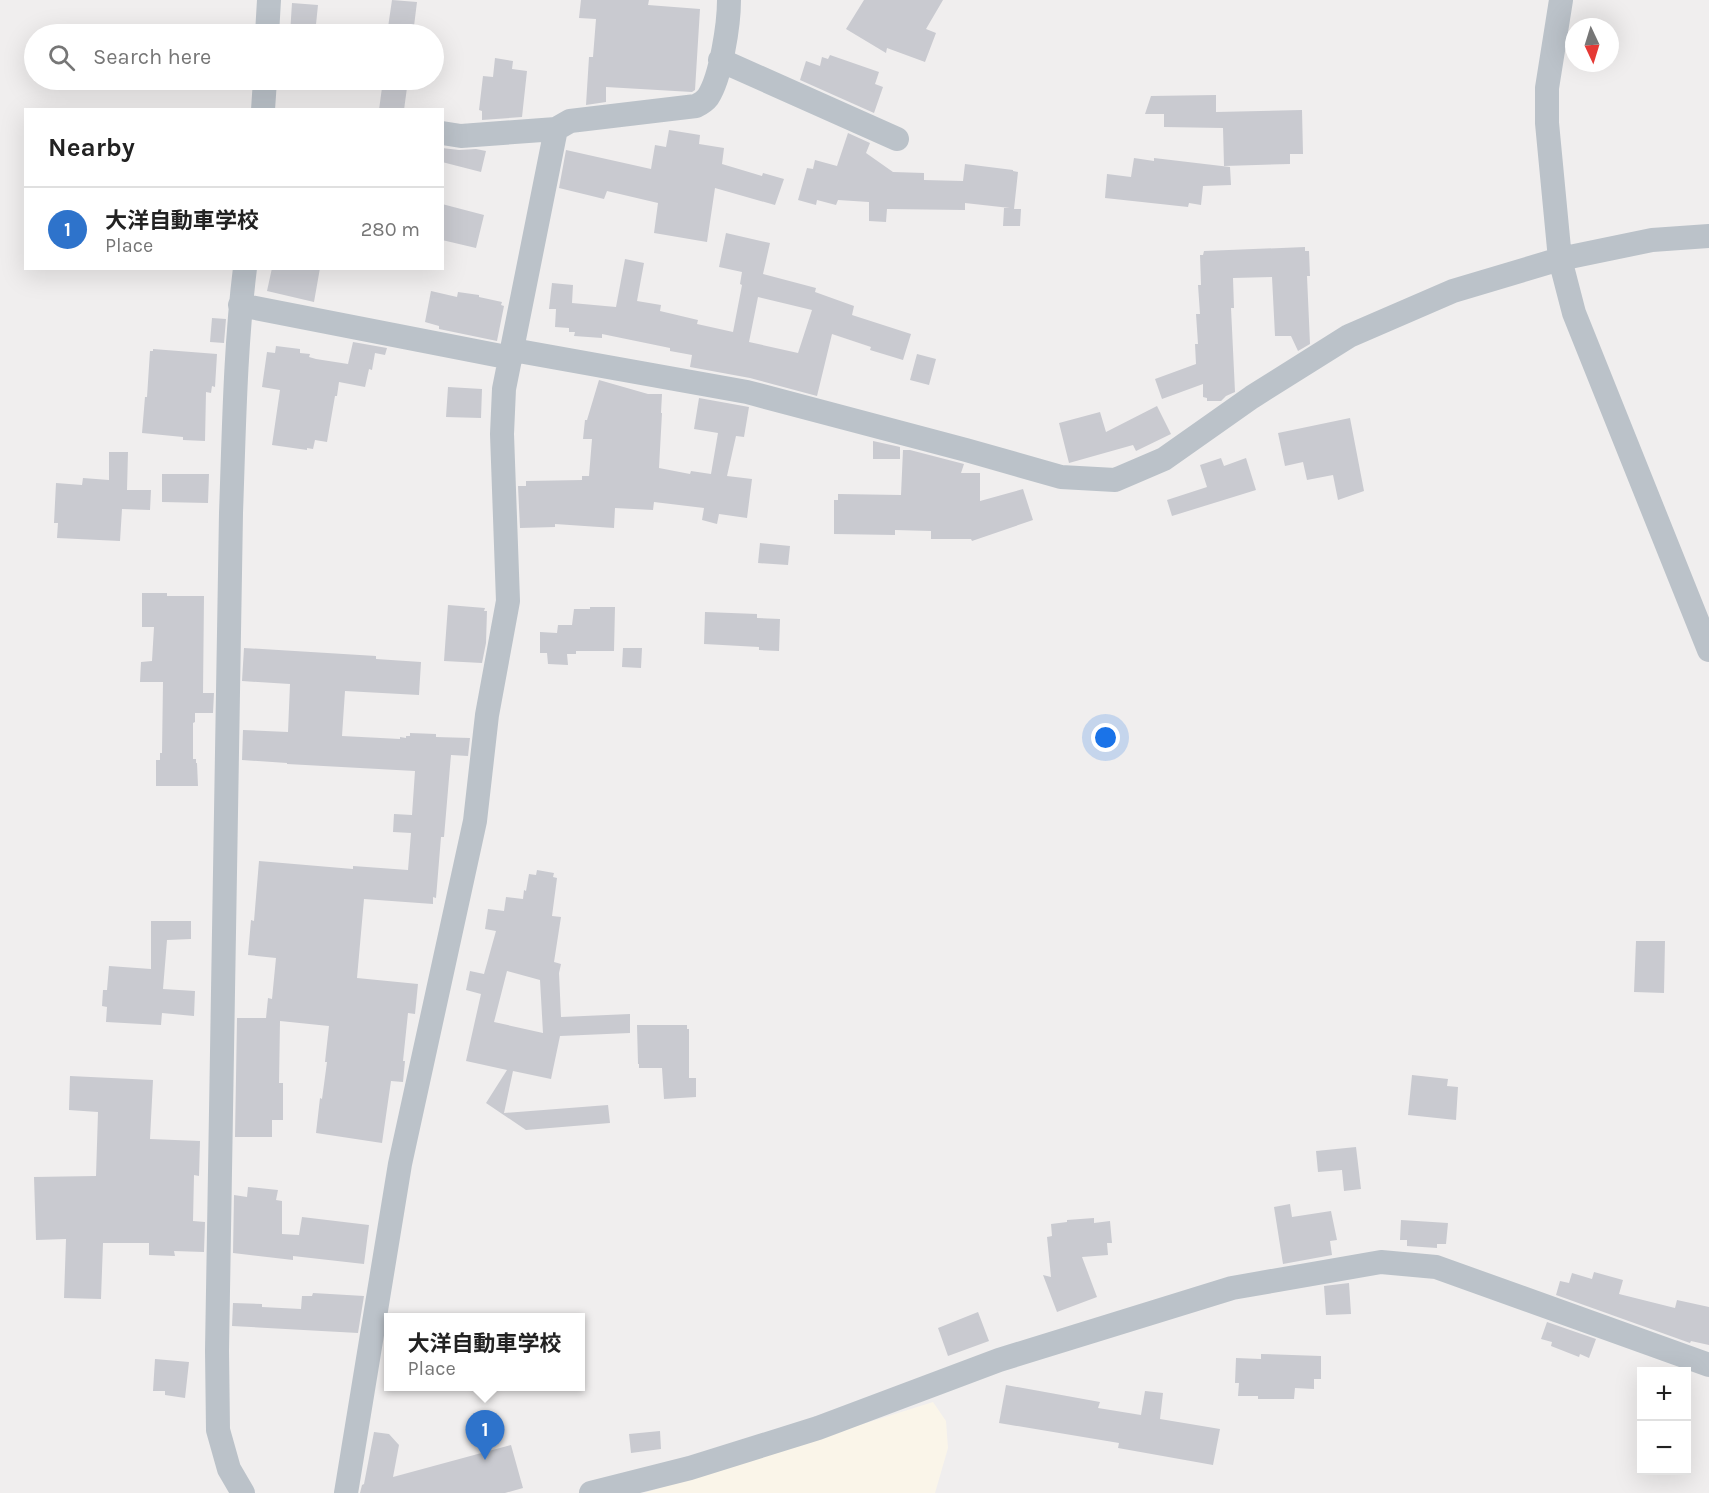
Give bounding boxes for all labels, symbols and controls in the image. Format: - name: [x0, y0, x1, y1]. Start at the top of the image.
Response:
- north arrow: [1565, 18, 1619, 72]
- search box: [24, 24, 444, 90]
- icon: search: [45, 41, 78, 74]
- text: Search here: [93, 44, 211, 70]
- text: Nearby: [48, 132, 135, 163]
- text: 大洋自動車学校: [105, 208, 259, 234]
- text: 1: [64, 218, 71, 241]
- text: 280 m: [361, 218, 420, 241]
- text: Place: [105, 234, 153, 257]
- your location: [1091, 723, 1120, 752]
- popup: [384, 1313, 585, 1391]
- text: 大洋自動車学校: [407, 1331, 562, 1357]
- text: Place: [407, 1357, 456, 1380]
- map controls: [1637, 1367, 1691, 1475]
- button: +: [1637, 1367, 1691, 1421]
- pin: 1: [466, 1410, 504, 1460]
- button: −: [1637, 1421, 1691, 1475]

